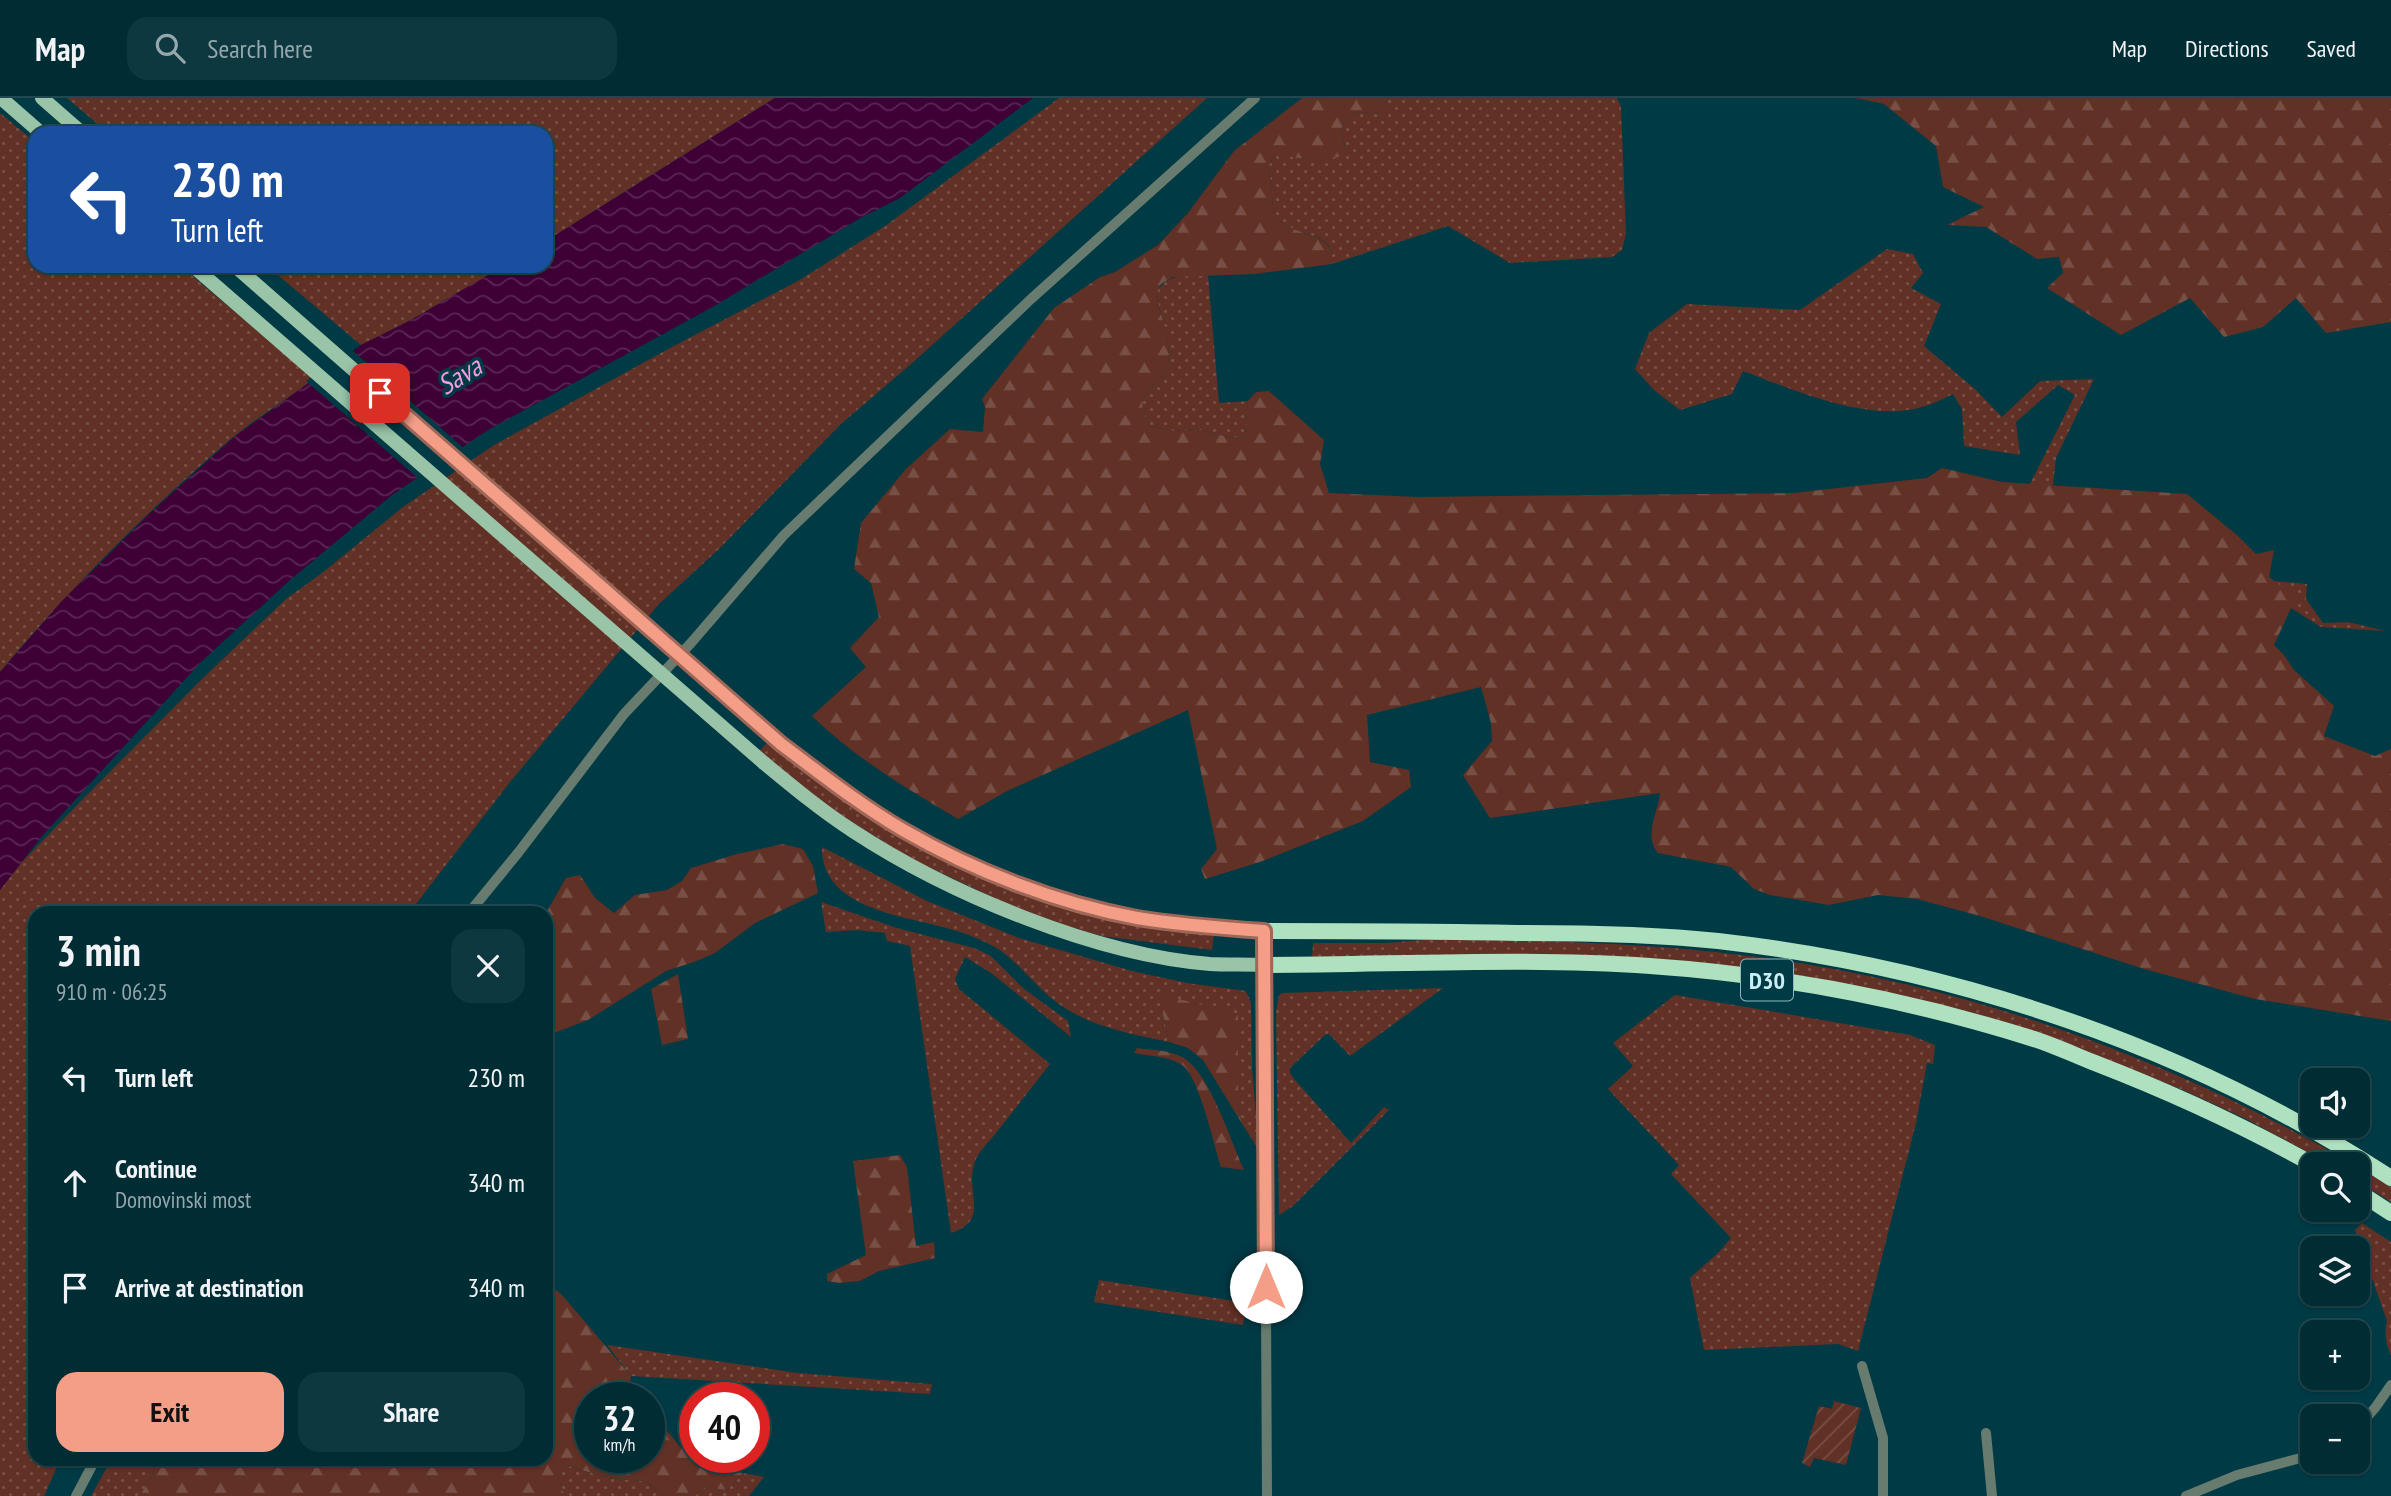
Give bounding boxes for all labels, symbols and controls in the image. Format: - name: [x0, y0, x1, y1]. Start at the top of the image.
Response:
- search box: [127, 17, 617, 80]
- text: Map: [35, 27, 85, 70]
- icon: search: [151, 29, 189, 67]
- text: Search here: [207, 32, 313, 65]
- text: Map: [2112, 33, 2147, 64]
- text: Directions: [2185, 33, 2269, 64]
- text: Saved: [2307, 33, 2356, 64]
- text: 230 m: [171, 147, 284, 211]
- icon: left: [56, 154, 147, 245]
- text: Turn left: [171, 209, 263, 251]
- water label: Sava: [430, 347, 489, 403]
- pin: [350, 363, 410, 423]
- icon: arrive: [361, 374, 399, 412]
- text: 3 min: [56, 923, 141, 978]
- button: close: [451, 929, 525, 1003]
- road number: D30: [1741, 960, 1793, 1000]
- text: 910 m · 06:25: [56, 977, 168, 1006]
- icon: left: [56, 1059, 94, 1097]
- text: Turn left: [115, 1061, 193, 1094]
- text: 230 m: [467, 1061, 525, 1094]
- map controls: [2300, 1068, 2370, 1474]
- button: sound: [2300, 1068, 2370, 1138]
- text: Continue: [115, 1152, 197, 1185]
- button: search: [2300, 1152, 2370, 1222]
- icon: ahead: [56, 1164, 94, 1202]
- text: 340 m: [467, 1166, 525, 1199]
- text: Domovinski most: [115, 1185, 251, 1214]
- button: layers: [2300, 1236, 2370, 1306]
- position arrow: [1229, 1250, 1303, 1324]
- icon: arrive: [56, 1269, 94, 1307]
- text: Arrive at destination: [115, 1271, 304, 1304]
- text: 340 m: [467, 1271, 525, 1304]
- button: +: [2300, 1320, 2370, 1390]
- button: Exit: [56, 1372, 284, 1452]
- button: Share: [298, 1372, 525, 1452]
- speed limit sign: 40: [679, 1382, 770, 1473]
- text: 32: [603, 1395, 636, 1441]
- button: −: [2300, 1404, 2370, 1474]
- text: km/h: [604, 1433, 635, 1456]

